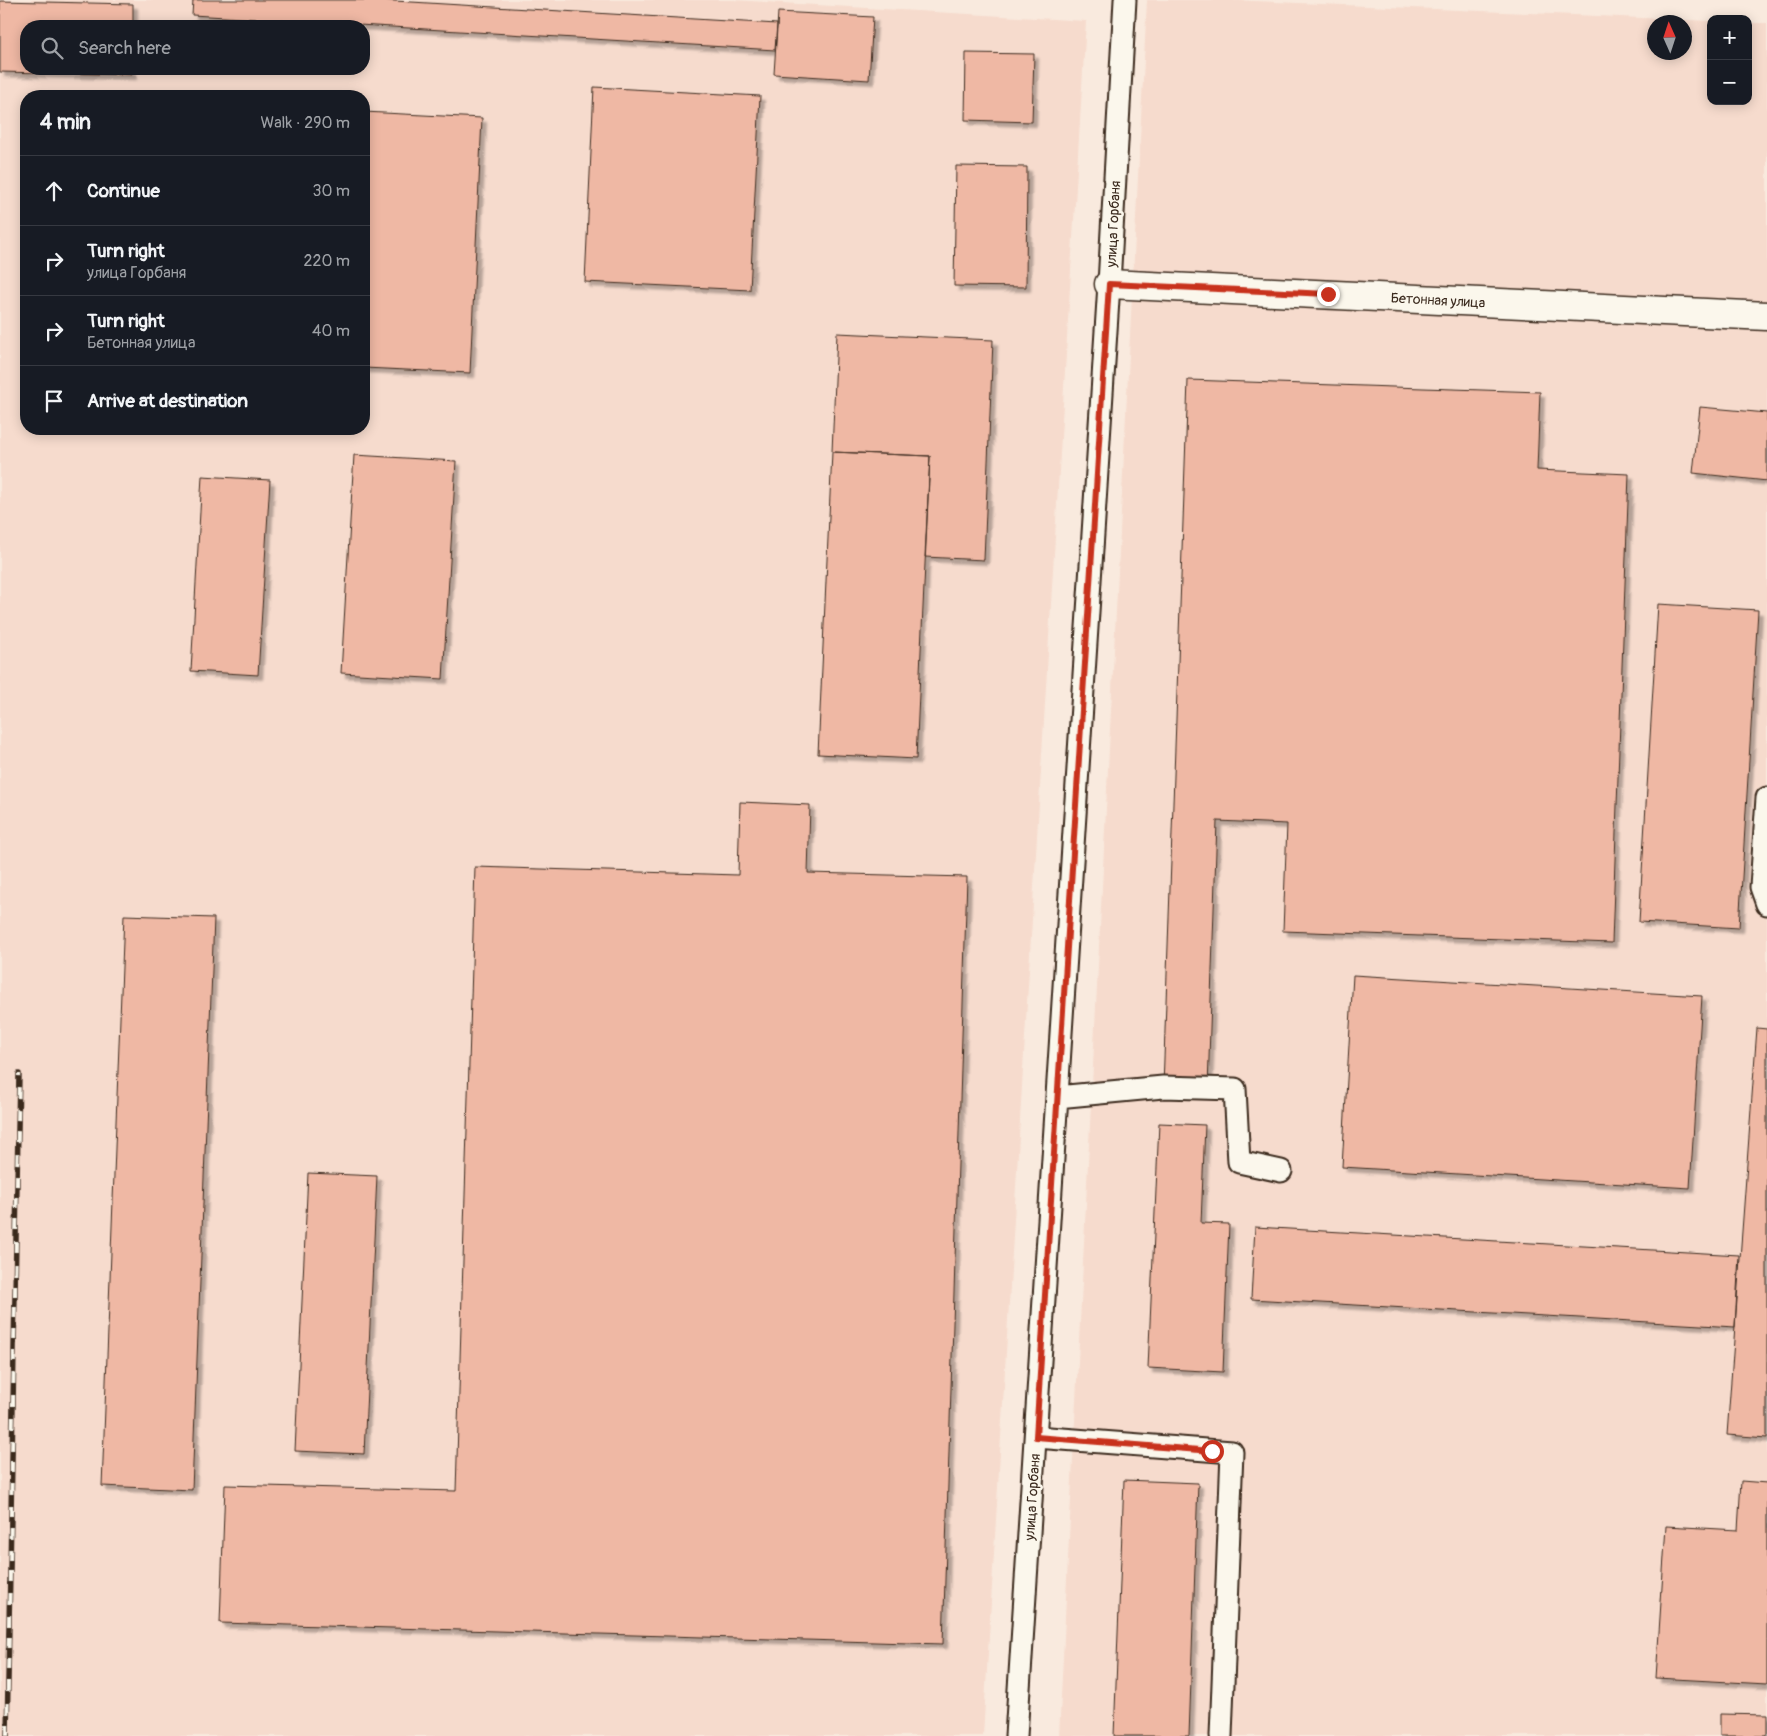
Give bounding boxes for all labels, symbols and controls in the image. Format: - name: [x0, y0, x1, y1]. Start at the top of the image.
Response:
- north arrow: [1647, 15, 1692, 60]
- map controls: [1707, 15, 1752, 105]
- button: +: [1707, 15, 1752, 60]
- search box: [20, 20, 370, 75]
- icon: search: [38, 34, 66, 62]
- text: Search here: [78, 36, 171, 60]
- button: −: [1707, 60, 1752, 105]
- text: 4 min: [40, 109, 91, 136]
- text: Walk · 290 m: [261, 113, 350, 133]
- icon: ahead: [40, 177, 68, 205]
- text: Continue: [87, 179, 160, 203]
- street label: улица Горбаня: [1103, 180, 1124, 269]
- text: 30 m: [312, 181, 350, 201]
- text: Turn right: [87, 239, 165, 263]
- icon: right: [40, 247, 68, 275]
- text: 220 m: [304, 251, 350, 271]
- text: улица Горбаня: [87, 263, 186, 283]
- route end: [1317, 283, 1340, 306]
- street label: Бетонная улица: [1390, 290, 1486, 311]
- text: Turn right: [87, 309, 165, 333]
- icon: right: [40, 317, 68, 345]
- text: 40 m: [312, 321, 350, 341]
- text: Бетонная улица: [87, 333, 195, 353]
- icon: arrive: [40, 387, 68, 415]
- text: Arrive at destination: [87, 389, 248, 413]
- route start: [1201, 1440, 1224, 1463]
- street label: улица Горбаня: [1021, 1453, 1044, 1542]

